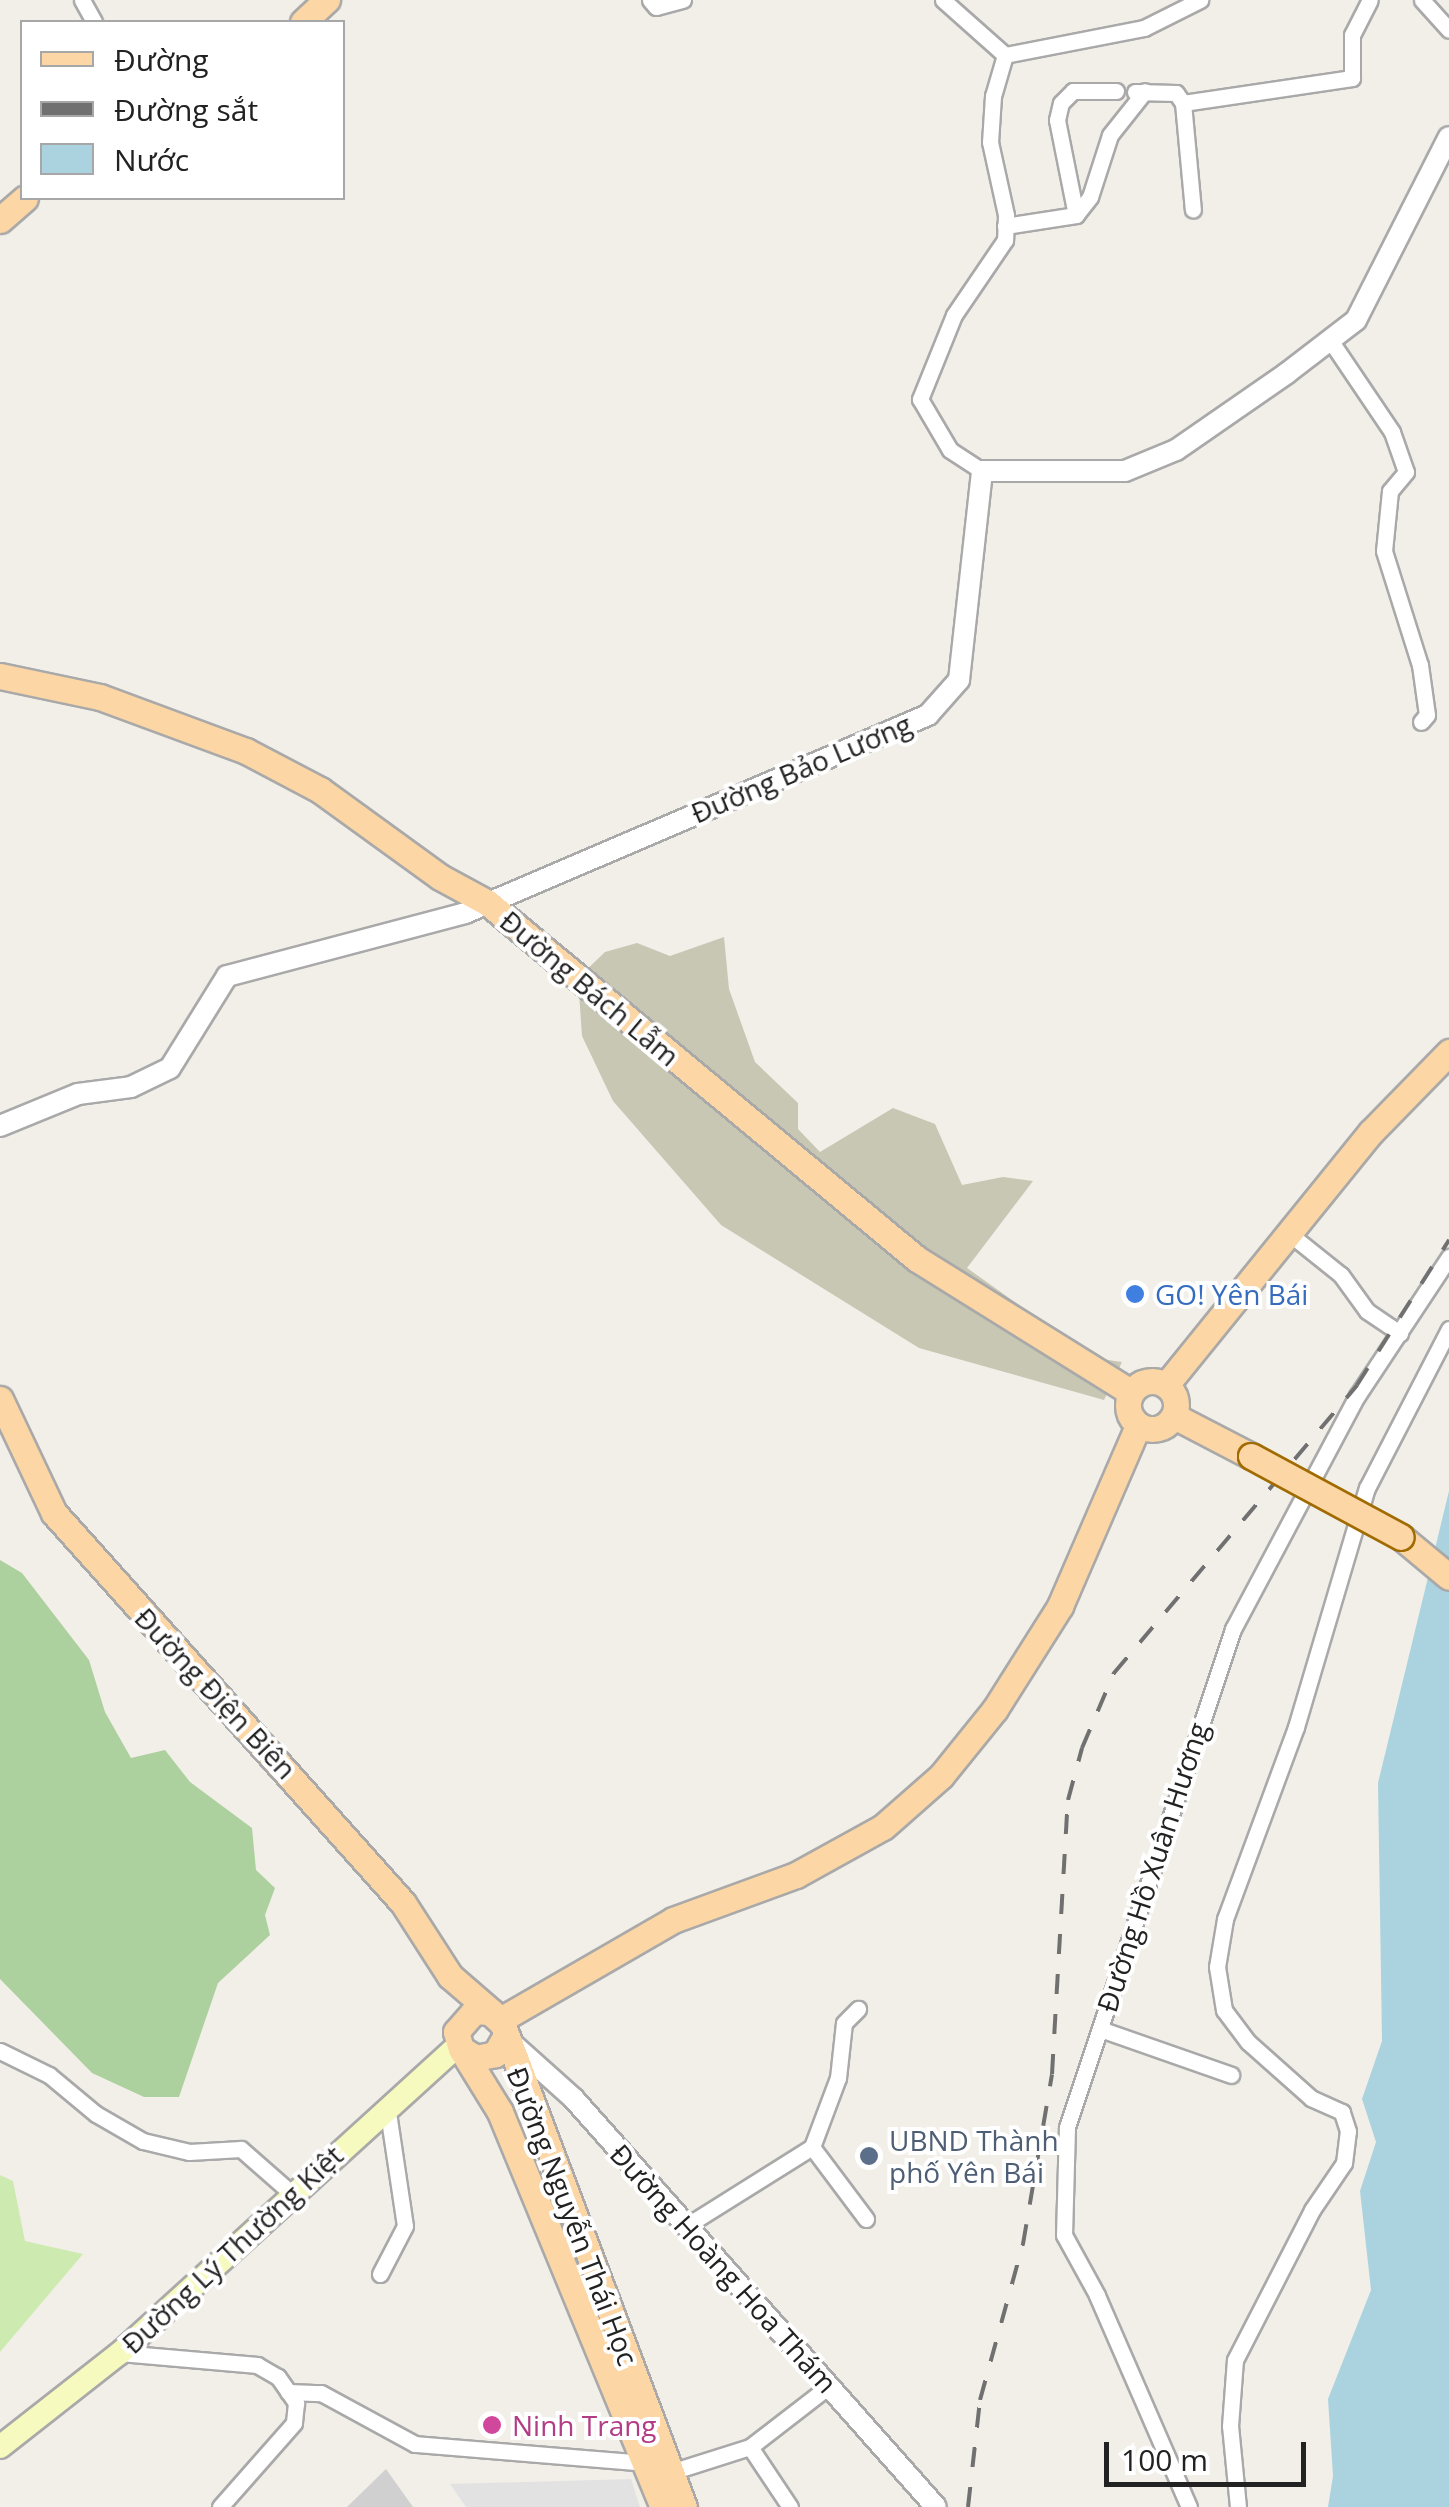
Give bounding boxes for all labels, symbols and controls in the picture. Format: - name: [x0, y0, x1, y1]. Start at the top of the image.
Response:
- legend: [20, 20, 345, 200]
- text: Đường: [114, 39, 209, 80]
- text: Đường sắt: [114, 89, 258, 130]
- text: Nước: [114, 139, 189, 180]
- street label: Đường Bảo Lương: [686, 706, 916, 830]
- street label: Đường Bách Lẫm: [494, 903, 686, 1073]
- place label: GO! Yên Bái: [1155, 1277, 1308, 1311]
- marker: GO! Yên Bái: [1124, 1283, 1146, 1305]
- street label: Đường Điện Biên: [128, 1601, 304, 1785]
- street label: Đường Hồ Xuân Hương: [1089, 1718, 1215, 2016]
- street label: Đường Nguyễn Thái Học: [501, 2062, 645, 2370]
- place label: UBND Thành phố Yên Bái: [889, 2123, 1059, 2189]
- street label: Đường Hoàng Hoa Thám: [604, 2137, 844, 2399]
- street label: Đường Lý Thường Kiệt: [115, 2138, 349, 2360]
- marker: UBND Thành phố Yên Bái: [858, 2145, 880, 2167]
- place label: Ninh Trang: [512, 2408, 657, 2442]
- marker: Ninh Trang: [481, 2414, 503, 2436]
- scale bar: [1109, 2422, 1312, 2484]
- text: 100 m: [1121, 2439, 1208, 2480]

